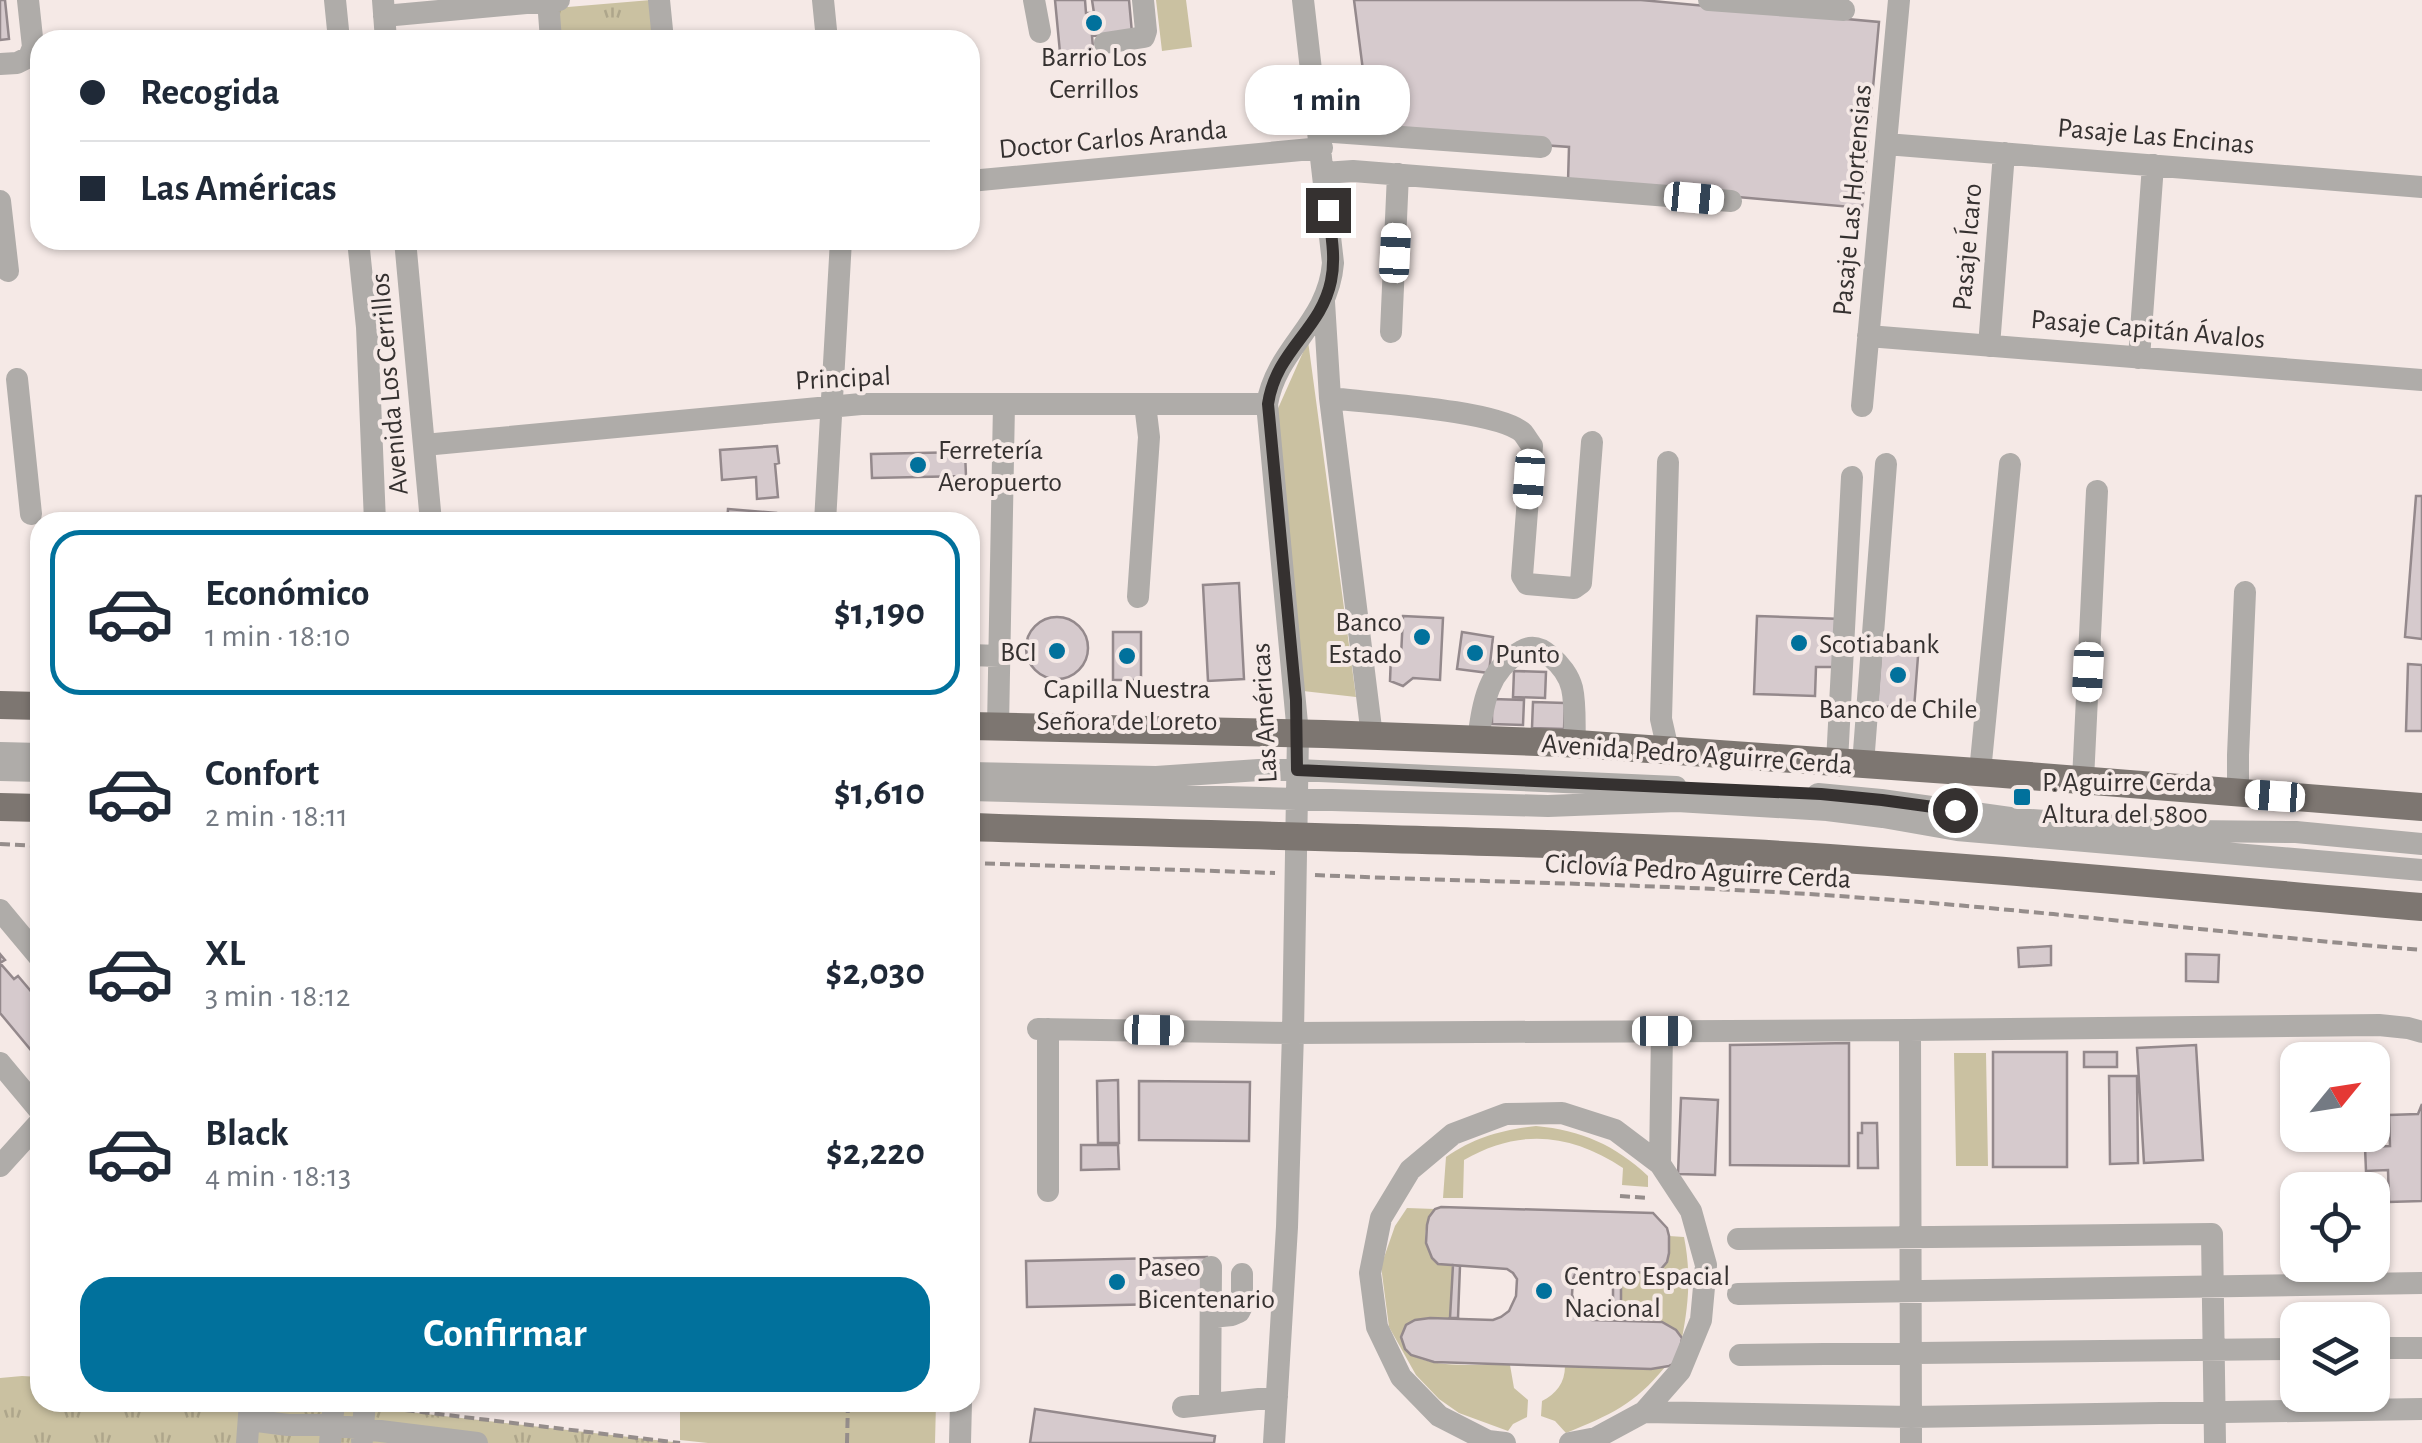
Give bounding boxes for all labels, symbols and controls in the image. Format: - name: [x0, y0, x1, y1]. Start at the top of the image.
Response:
- marker: Barrio Los Cerrillos: [1083, 12, 1105, 34]
- place label: Barrio Los Cerrillos: [1041, 44, 1147, 104]
- callout: 1 min: [1246, 65, 1410, 135]
- text: Recogida: [140, 74, 280, 112]
- street label: Pasaje Las Hortensias: [1829, 83, 1877, 317]
- text: 1 min: [1294, 84, 1361, 116]
- street label: Pasaje Las Encinas: [2056, 114, 2255, 160]
- street label: Doctor Carlos Aranda: [998, 116, 1229, 164]
- text: Las Américas: [140, 170, 337, 208]
- car: [1663, 180, 1725, 216]
- street label: Pasaje Ícaro: [1945, 182, 1988, 312]
- route end: [1306, 188, 1351, 233]
- car: [1378, 222, 1412, 284]
- street label: Avenida Los Cerrillos: [366, 272, 414, 496]
- street label: Pasaje Capitán Ávalos: [2029, 303, 2266, 354]
- street label: Principal: [794, 363, 892, 395]
- place label: Ferretería Aeropuerto: [938, 437, 1062, 497]
- car: [1512, 448, 1546, 510]
- marker: Ferretería Aeropuerto: [907, 454, 929, 476]
- icon: car: [85, 568, 175, 658]
- text: Económico: [205, 575, 369, 613]
- text: $1,190: [834, 594, 925, 632]
- place label: Banco Estado: [1328, 609, 1402, 669]
- text: 1 min · 18:10: [205, 620, 350, 652]
- marker: Banco Estado: [1411, 626, 1433, 648]
- place label: Scotiabank: [1819, 631, 1939, 659]
- marker: Scotiabank: [1788, 632, 1810, 654]
- place label: BCI: [1000, 639, 1037, 667]
- marker: BCI: [1046, 640, 1068, 662]
- place label: Punto: [1495, 641, 1560, 669]
- car: [2071, 641, 2105, 703]
- street label: Las Américas: [1247, 642, 1283, 784]
- marker: Punto: [1464, 642, 1486, 664]
- marker: Capilla Nuestra Señora de Loreto: [1116, 645, 1138, 667]
- marker: Banco de Chile: [1887, 664, 1909, 686]
- place label: Capilla Nuestra Señora de Loreto: [1037, 676, 1217, 736]
- place label: Banco de Chile: [1818, 696, 1978, 724]
- street label: Avenida Pedro Aguirre Cerda: [1541, 730, 1853, 780]
- icon: car: [85, 748, 175, 838]
- text: Confort: [205, 755, 319, 793]
- place label: P. Aguirre Cerda Altura del 5800: [2042, 769, 2212, 829]
- text: $1,610: [834, 774, 925, 812]
- car: [2244, 779, 2306, 813]
- marker: P. Aguirre Cerda Altura del 5800: [2011, 786, 2033, 808]
- route start: [1933, 788, 1978, 833]
- text: 2 min · 18:11: [205, 800, 348, 832]
- street label: Ciclovía Pedro Aguirre Cerda: [1544, 850, 1852, 894]
- icon: car: [85, 928, 175, 1018]
- text: XL: [205, 935, 245, 973]
- text: $2,030: [825, 954, 925, 992]
- text: 3 min · 18:12: [205, 980, 350, 1012]
- car: [1124, 1014, 1184, 1046]
- car: [1632, 1016, 1692, 1046]
- north arrow: [2280, 1042, 2390, 1152]
- map controls: [2280, 1042, 2390, 1412]
- icon: car: [85, 1108, 175, 1198]
- text: Black: [205, 1115, 289, 1153]
- text: $2,220: [826, 1134, 925, 1172]
- text: 4 min · 18:13: [205, 1160, 351, 1192]
- button: locate: [2280, 1172, 2390, 1282]
- place label: Paseo Bicentenario: [1137, 1254, 1275, 1314]
- place label: Centro Espacial Nacional: [1564, 1263, 1730, 1323]
- marker: Paseo Bicentenario: [1106, 1271, 1128, 1293]
- button: Confirmar: [80, 1277, 930, 1392]
- marker: Centro Espacial Nacional: [1533, 1280, 1555, 1302]
- button: layers: [2280, 1302, 2390, 1412]

